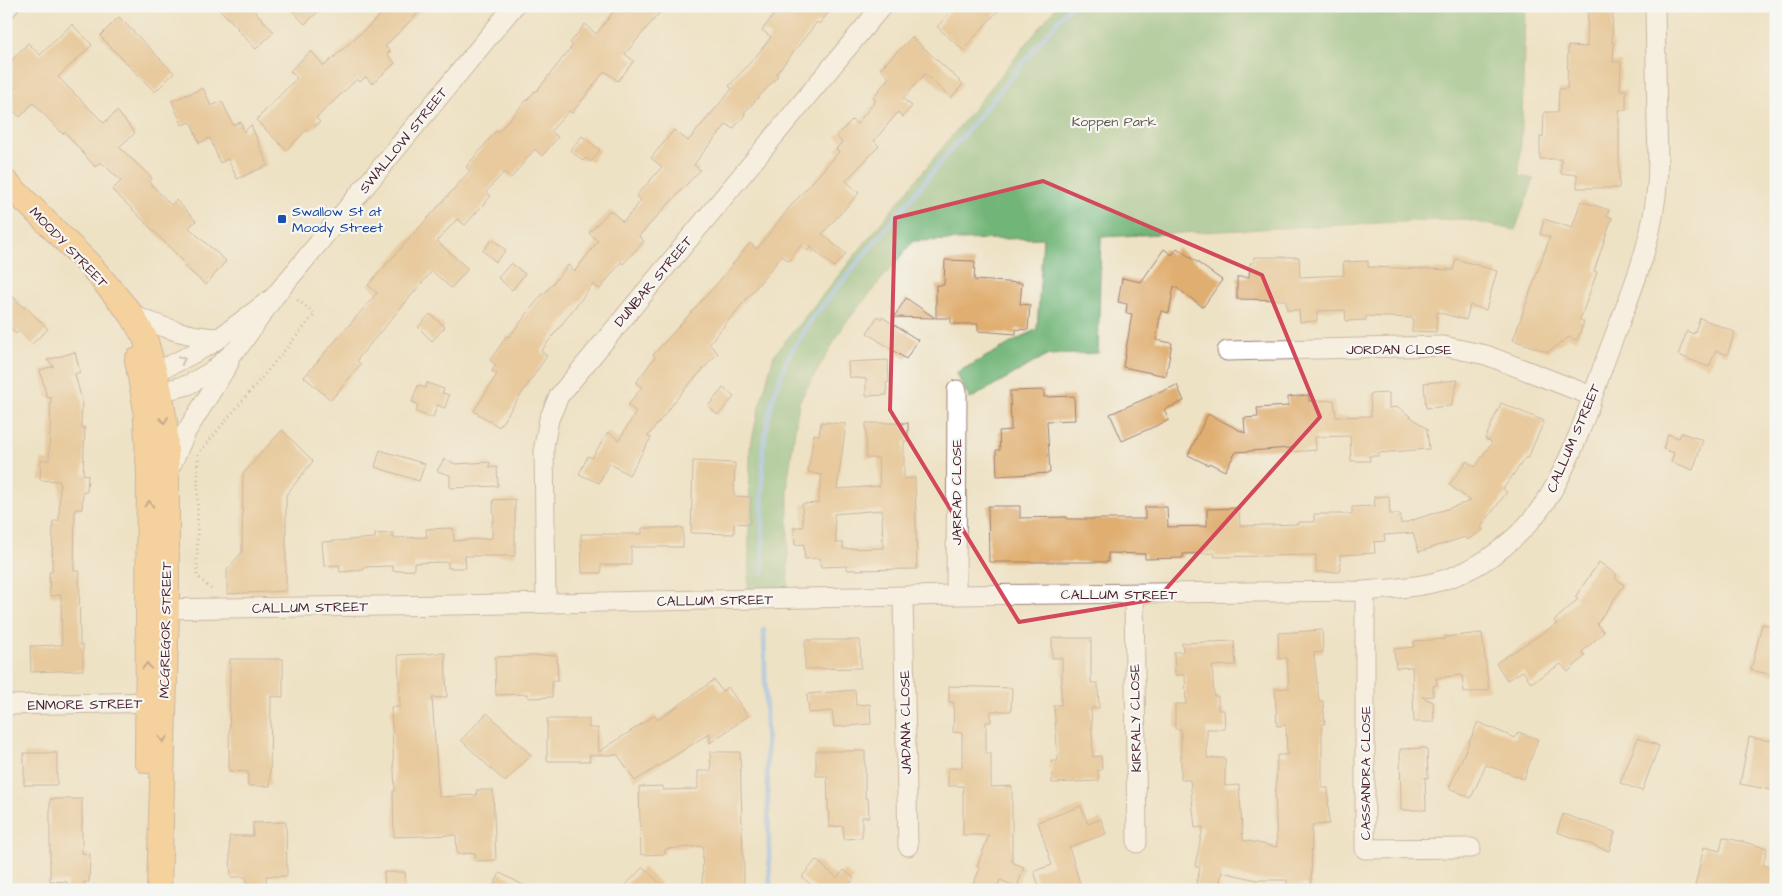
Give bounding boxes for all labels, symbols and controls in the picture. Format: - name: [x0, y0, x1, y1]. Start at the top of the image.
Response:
- street label: SWALLOW STREET: [355, 83, 453, 198]
- park label: Koppen Park: [1072, 112, 1157, 132]
- place label: Swallow St at Moody Street: [292, 202, 383, 238]
- street label: MOODY STREET: [24, 203, 112, 293]
- marker: Swallow St at Moody Street: [276, 213, 288, 225]
- street label: DUNBAR STREET: [610, 232, 698, 331]
- street label: JORDAN CLOSE: [1346, 340, 1452, 360]
- one-way arrow: [177, 356, 186, 366]
- street label: CALLUM STREET: [1542, 381, 1606, 496]
- one-way arrow: [158, 416, 169, 424]
- street label: JARRAD CLOSE: [947, 438, 967, 545]
- one-way arrow: [144, 499, 154, 507]
- street label: MCGREGOR STREET: [155, 561, 177, 699]
- street label: CALLUM STREET: [1061, 585, 1177, 605]
- street label: CALLUM STREET: [657, 590, 774, 612]
- street label: CALLUM STREET: [252, 597, 369, 619]
- one-way arrow: [142, 662, 152, 670]
- street label: KIRRALY CLOSE: [1125, 663, 1147, 772]
- street label: JADANA CLOSE: [895, 669, 917, 774]
- street label: ENMORE STREET: [27, 694, 143, 716]
- street label: CASSANDRA CLOSE: [1356, 705, 1376, 840]
- one-way arrow: [158, 736, 169, 744]

